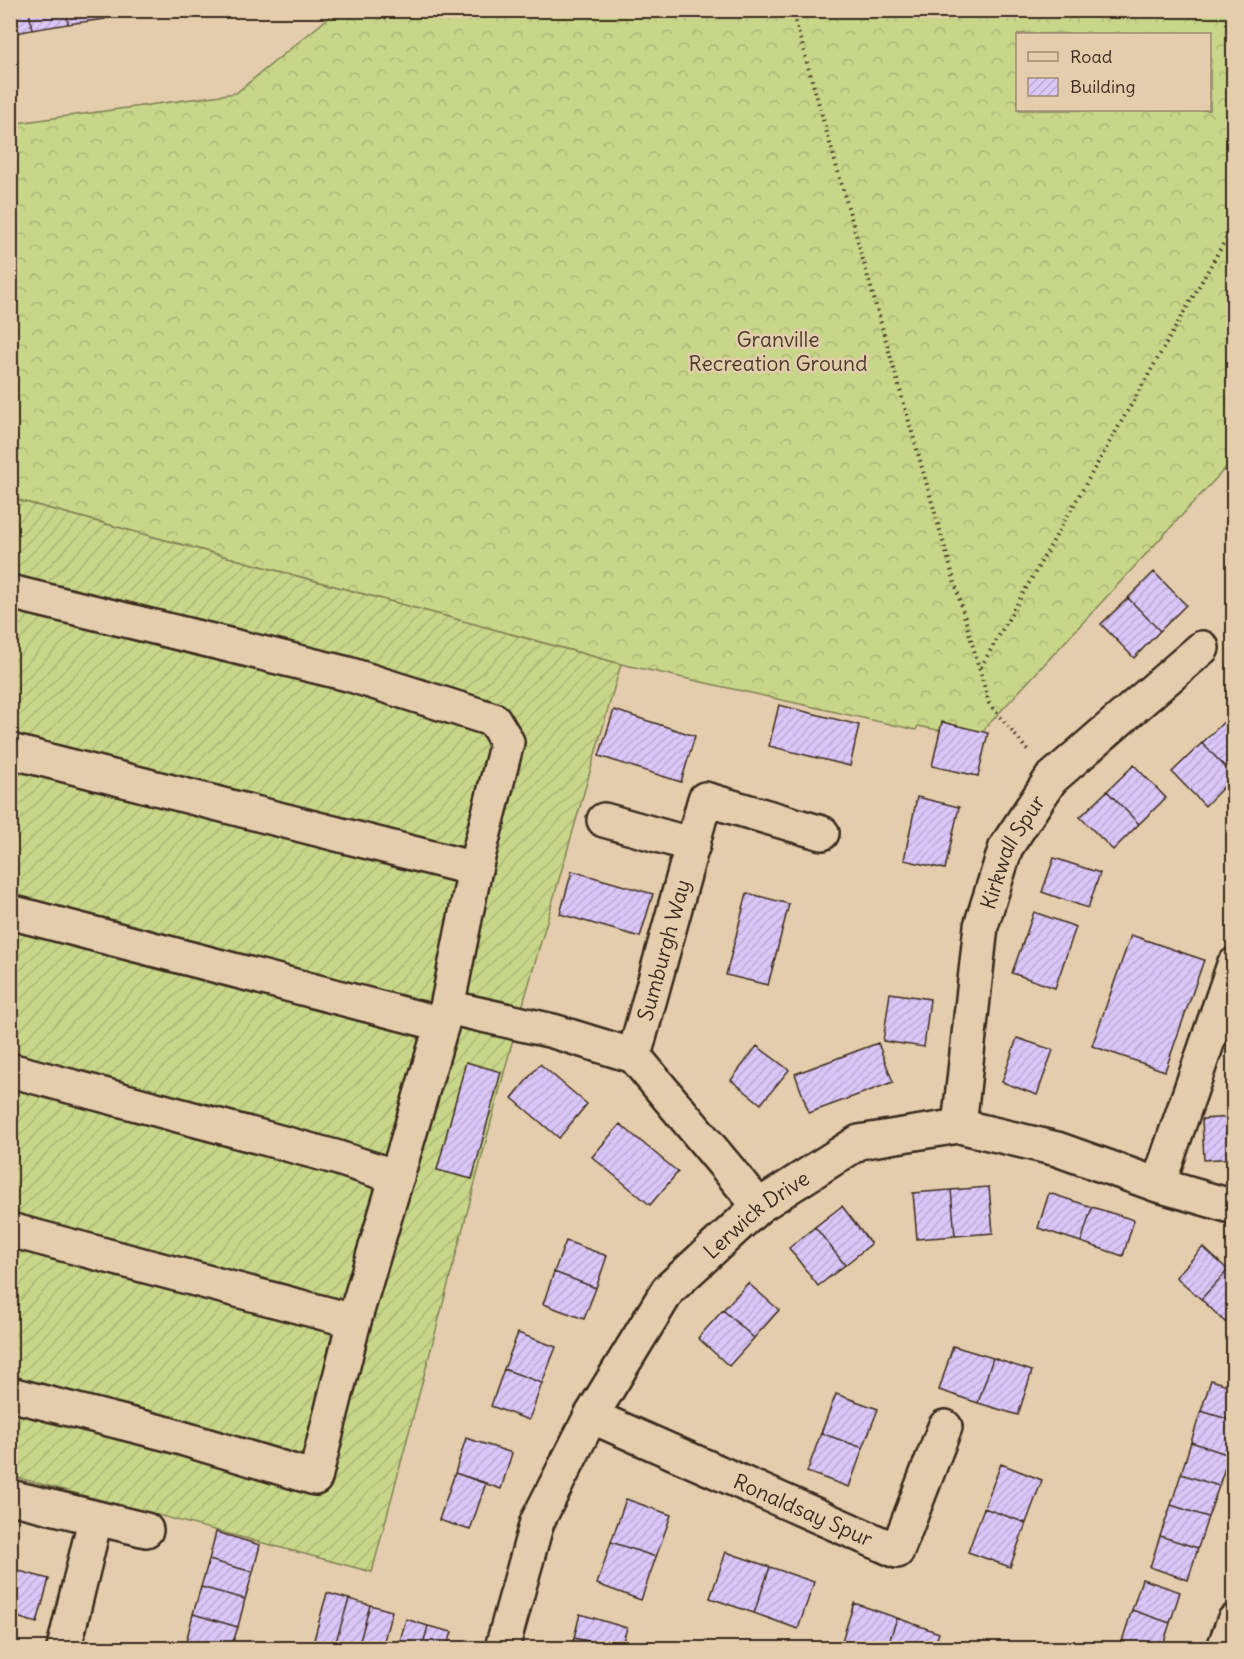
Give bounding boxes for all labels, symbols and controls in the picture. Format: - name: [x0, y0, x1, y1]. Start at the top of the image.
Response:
- legend: [1016, 33, 1211, 111]
- text: Road: [1070, 45, 1113, 68]
- text: Building: [1070, 75, 1135, 98]
- park label: Granville Recreation Ground: [688, 326, 868, 377]
- street label: Kirkwall Spur: [974, 789, 1051, 912]
- street label: Sumburgh Way: [631, 876, 696, 1024]
- street label: Lerwick Drive: [697, 1164, 814, 1264]
- street label: Ronaldsay Spur: [730, 1467, 877, 1552]

